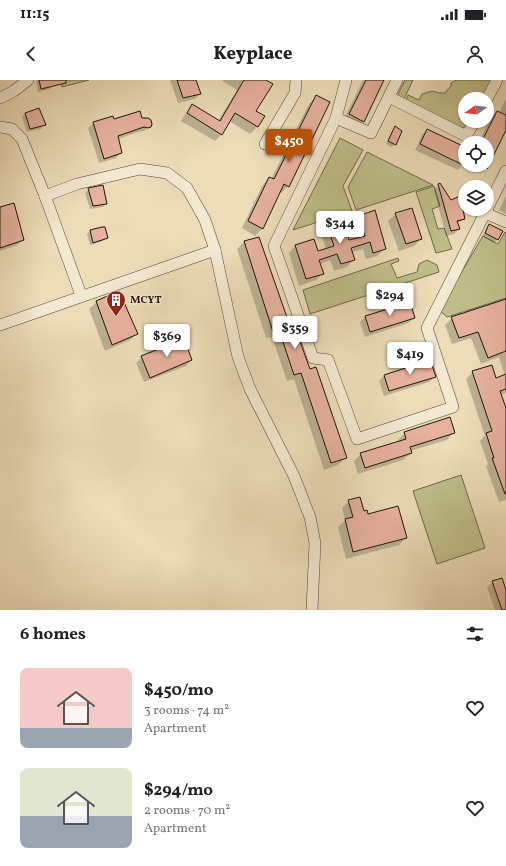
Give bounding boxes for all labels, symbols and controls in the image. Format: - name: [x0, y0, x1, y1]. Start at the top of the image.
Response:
- text: 11:15: [20, 4, 50, 25]
- text: Keyplace: [214, 42, 292, 67]
- icon: back: [20, 43, 42, 65]
- icon: person: [464, 43, 486, 65]
- north arrow: [458, 92, 494, 128]
- map controls: [458, 92, 494, 216]
- pin: $450: [265, 129, 313, 163]
- text: $450: [274, 133, 304, 151]
- button: locate: [458, 136, 494, 172]
- button: layers: [458, 180, 494, 216]
- pin: $344: [316, 211, 364, 245]
- text: $344: [325, 215, 355, 233]
- pin: $294: [366, 283, 414, 317]
- text: $294: [376, 287, 404, 305]
- building icon: МСҮТ: [105, 289, 127, 317]
- place label: МСҮТ: [130, 293, 162, 308]
- pin: $359: [271, 316, 319, 350]
- text: $359: [281, 320, 309, 338]
- pin: $369: [143, 324, 191, 358]
- text: $369: [153, 328, 181, 346]
- pin: $419: [386, 342, 434, 376]
- text: $419: [396, 346, 424, 364]
- text: 6 homes: [20, 623, 86, 646]
- icon: filters: [464, 623, 486, 645]
- text: $450/mo: [144, 679, 213, 702]
- icon: home: [52, 684, 100, 732]
- icon: heart: [464, 697, 486, 719]
- text: 3 rooms · 74 m²: [144, 702, 229, 720]
- text: Apartment: [144, 720, 207, 738]
- text: $294/mo: [144, 779, 213, 802]
- icon: home: [52, 784, 100, 832]
- icon: heart: [464, 797, 486, 819]
- text: 2 rooms · 70 m²: [144, 802, 230, 820]
- text: Apartment: [144, 820, 207, 838]

